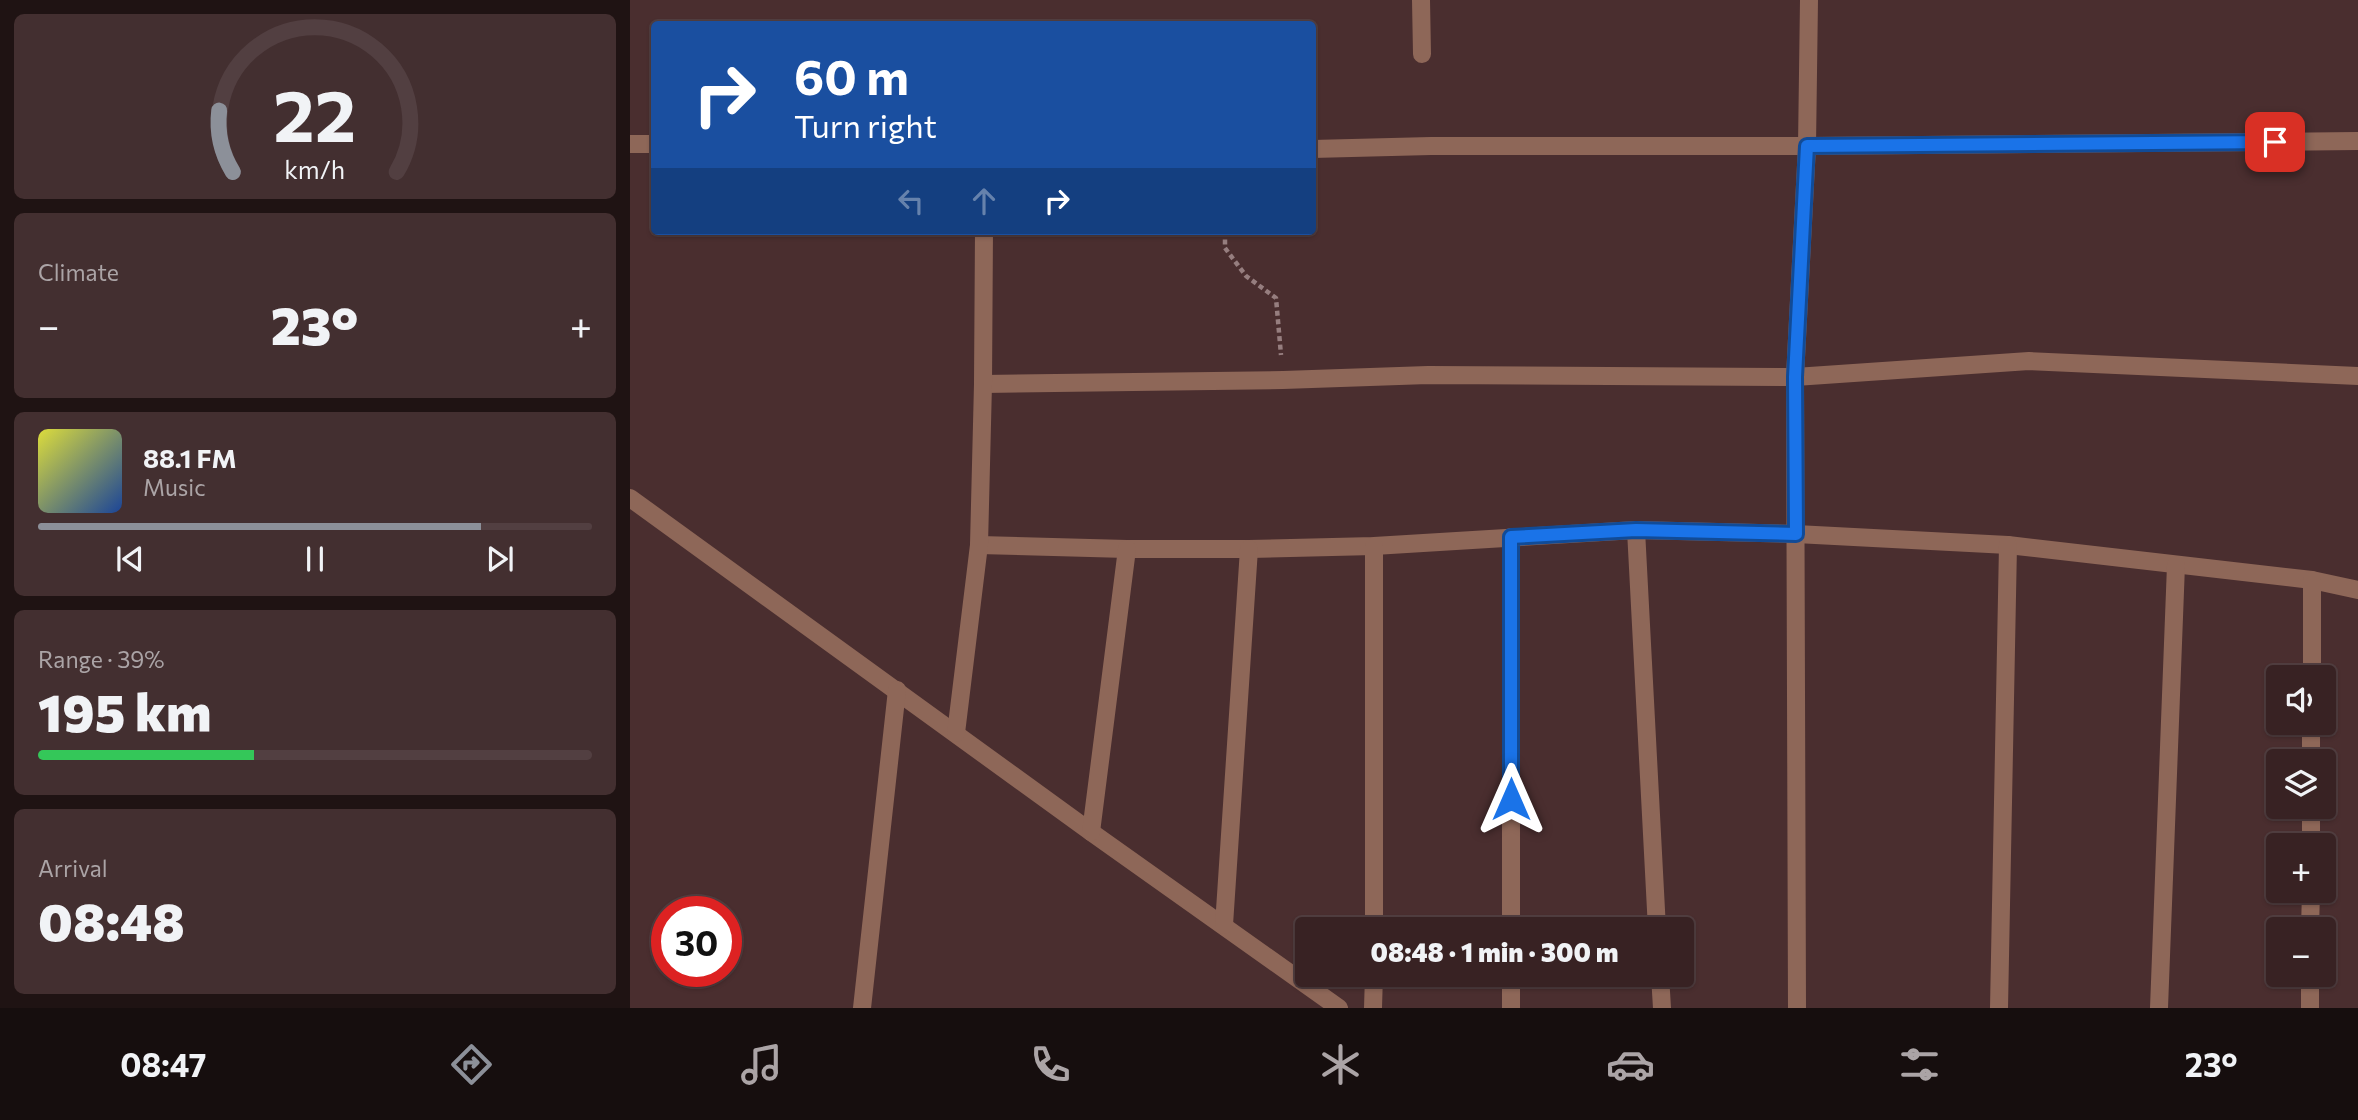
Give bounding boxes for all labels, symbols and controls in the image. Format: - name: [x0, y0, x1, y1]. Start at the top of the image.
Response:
- text: 60 m: [794, 45, 909, 105]
- icon: right: [679, 49, 770, 140]
- text: 22: [274, 69, 356, 158]
- text: Turn right: [794, 105, 937, 145]
- pin: [2245, 112, 2305, 172]
- icon: arrive: [2256, 123, 2294, 161]
- text: km/h: [285, 154, 345, 184]
- icon: left: [892, 182, 930, 220]
- icon: ahead: [965, 182, 1003, 220]
- icon: right: [1038, 182, 1076, 220]
- text: Climate: [38, 258, 119, 286]
- text: 23°: [271, 292, 358, 356]
- text: −: [38, 301, 60, 348]
- text: +: [570, 301, 592, 348]
- text: 88.1 FM: [143, 442, 237, 473]
- text: Music: [143, 473, 206, 501]
- icon: previous: [111, 540, 149, 578]
- icon: pause: [296, 540, 334, 578]
- icon: next: [481, 540, 519, 578]
- text: Range · 39%: [38, 645, 165, 673]
- map controls: [2266, 665, 2336, 987]
- button: sound: [2266, 665, 2336, 735]
- text: 195 km: [38, 679, 211, 743]
- button: layers: [2266, 749, 2336, 819]
- position arrow: [1474, 762, 1548, 836]
- button: +: [2266, 833, 2336, 903]
- text: Arrival: [38, 854, 108, 882]
- text: 08:48: [38, 888, 185, 952]
- speed limit sign: 30: [651, 896, 742, 987]
- button: −: [2266, 917, 2336, 987]
- text: 08:48 · 1 min · 300 m: [1370, 936, 1619, 967]
- icon: directions: [447, 1040, 496, 1089]
- icon: music: [737, 1040, 786, 1089]
- icon: phone: [1026, 1040, 1075, 1089]
- icon: climate: [1316, 1040, 1365, 1089]
- icon: car: [1606, 1040, 1655, 1089]
- icon: filters: [1895, 1040, 1944, 1089]
- text: 08:47: [120, 1044, 206, 1084]
- text: 23°: [2185, 1044, 2238, 1084]

